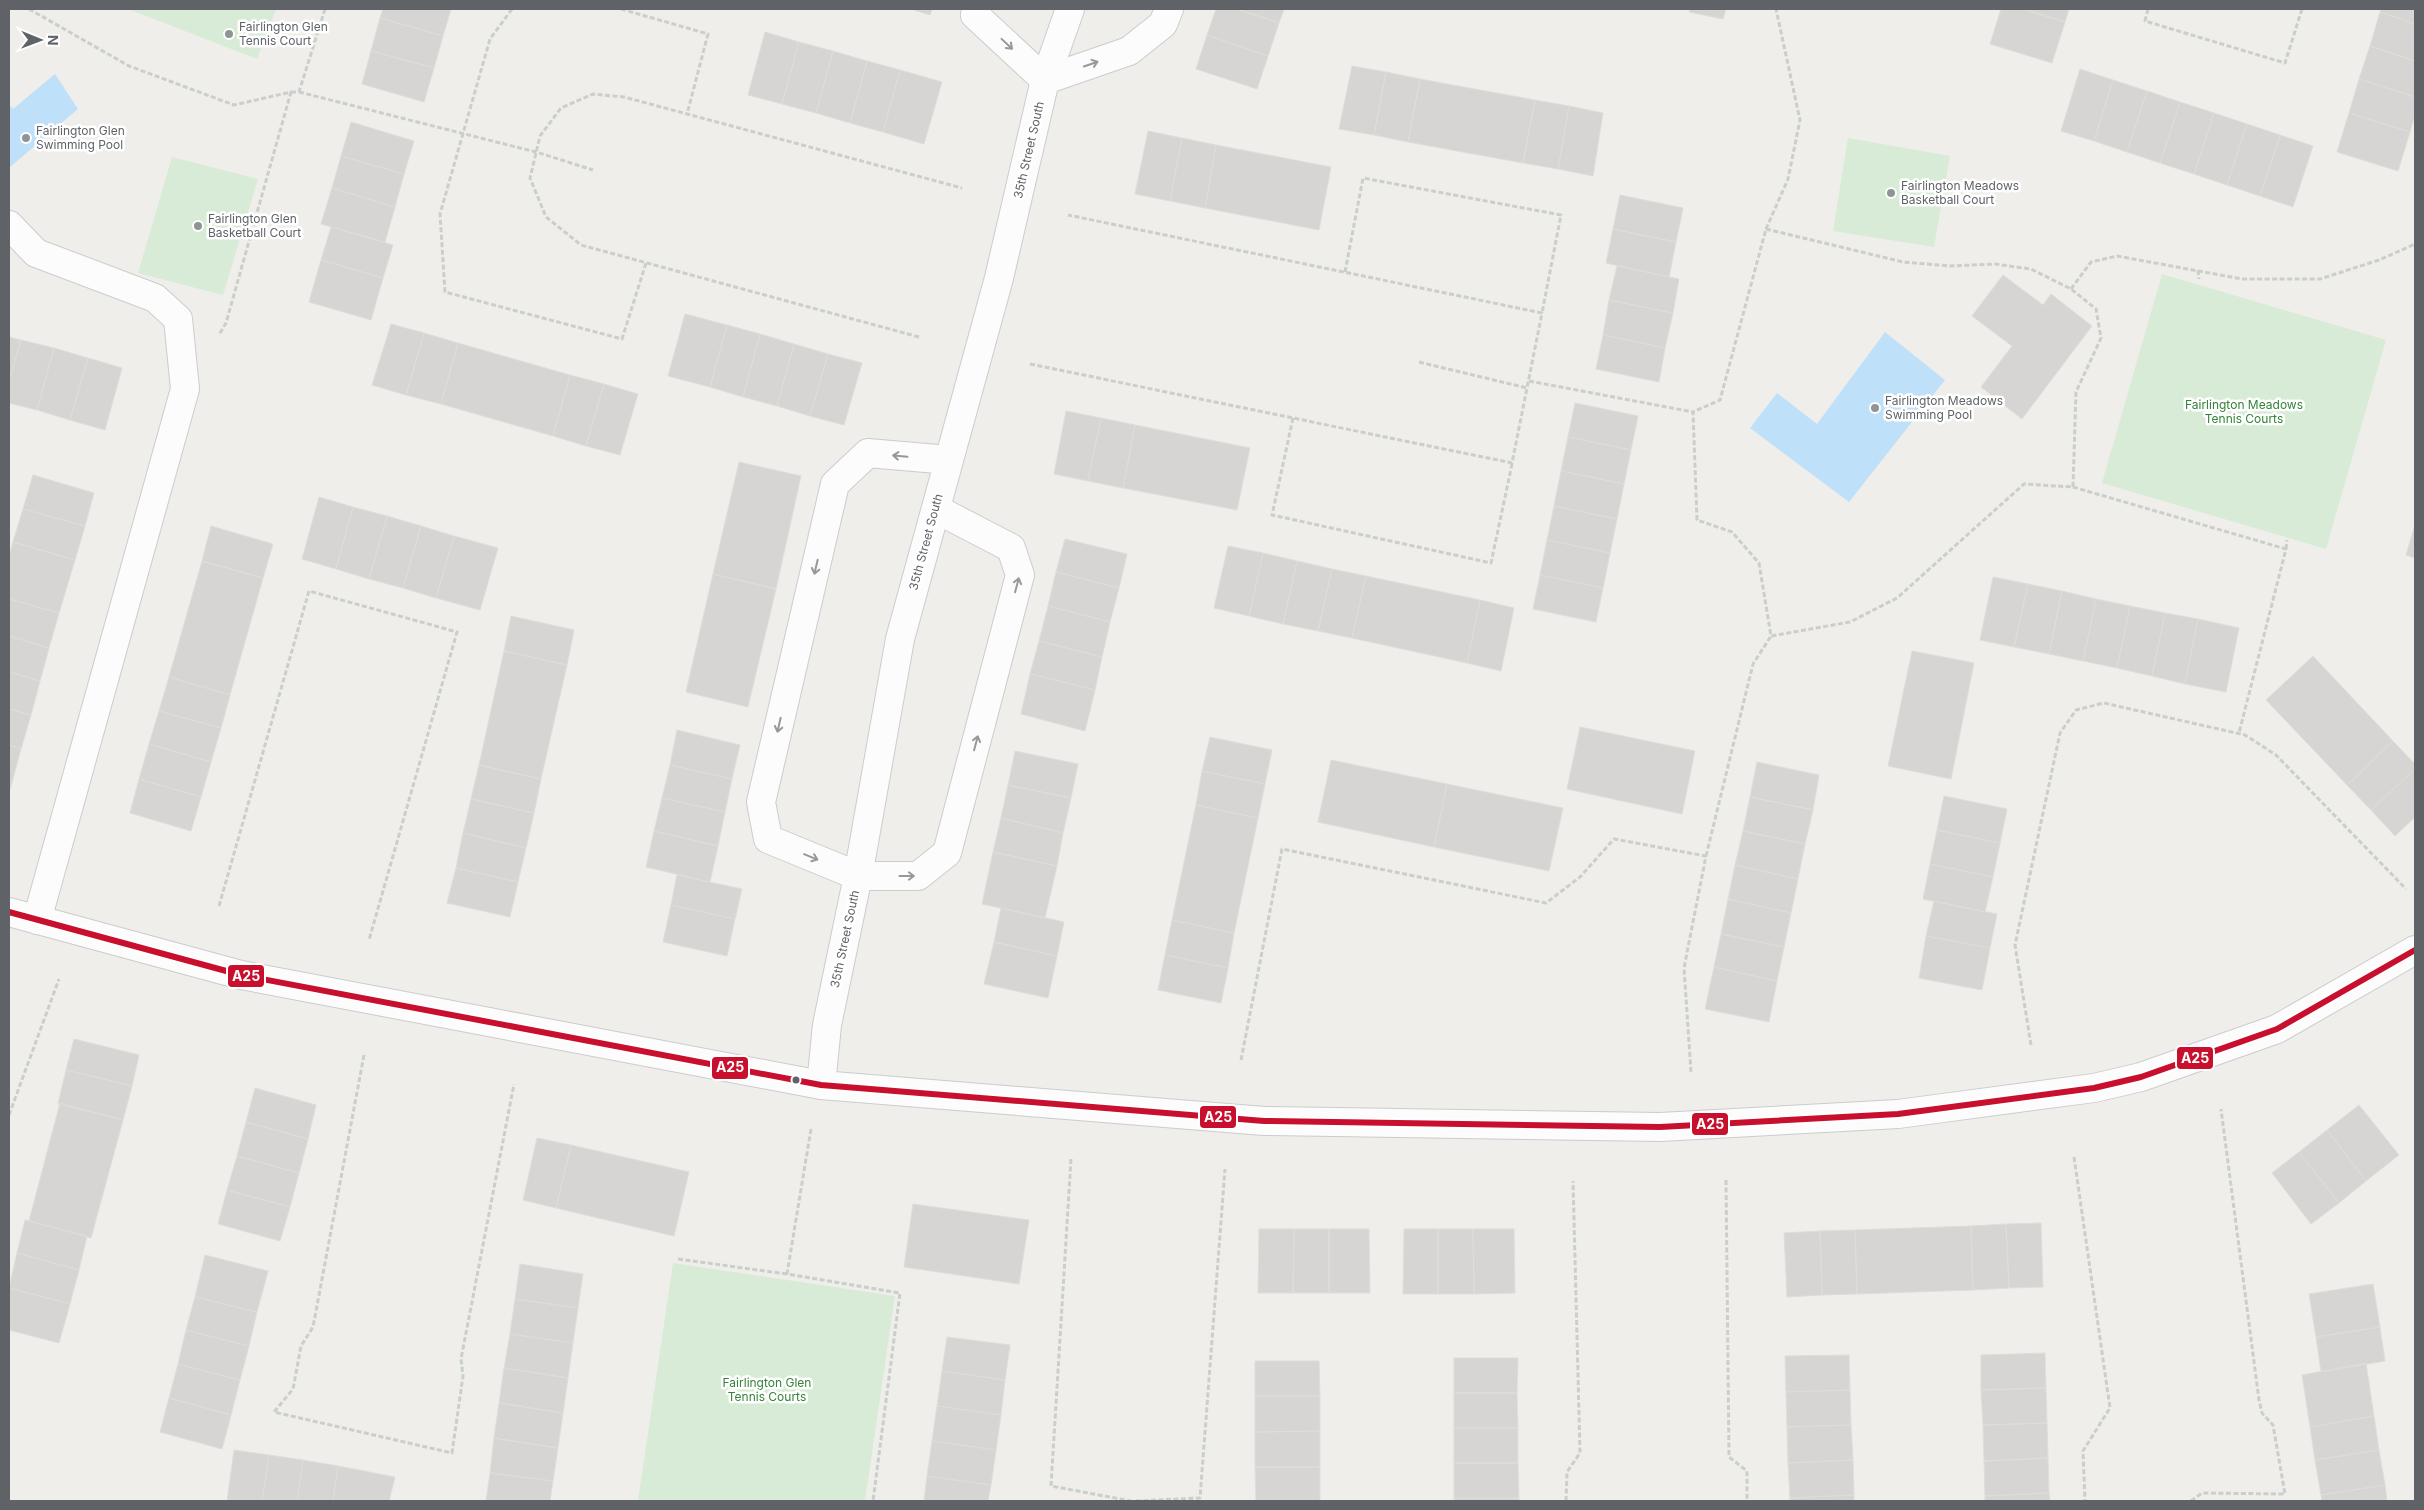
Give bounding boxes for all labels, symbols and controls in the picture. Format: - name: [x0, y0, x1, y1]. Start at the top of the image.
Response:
- north arrow: [15, 15, 65, 65]
- place label: Fairlington Glen Tennis Court: [239, 19, 328, 48]
- marker: Fairlington Glen Tennis Court: [223, 28, 235, 40]
- text: N: [45, 35, 62, 46]
- one-way arrow: [1000, 38, 1013, 50]
- one-way arrow: [1083, 59, 1099, 68]
- street label: 35th Street South: [1010, 100, 1047, 200]
- place label: Fairlington Glen Swimming Pool: [36, 123, 125, 152]
- marker: Fairlington Glen Swimming Pool: [20, 132, 32, 144]
- place label: Fairlington Meadows Basketball Court: [1901, 178, 2019, 207]
- marker: Fairlington Meadows Basketball Court: [1885, 187, 1897, 199]
- place label: Fairlington Glen Basketball Court: [208, 211, 301, 240]
- marker: Fairlington Glen Basketball Court: [192, 220, 204, 232]
- place label: Fairlington Meadows Swimming Pool: [1885, 393, 2003, 422]
- park label: Fairlington Meadows Tennis Courts: [2185, 397, 2303, 426]
- marker: Fairlington Meadows Swimming Pool: [1869, 402, 1881, 414]
- one-way arrow: [892, 451, 908, 461]
- street label: 35th Street South: [905, 492, 946, 592]
- one-way arrow: [811, 559, 820, 575]
- one-way arrow: [1013, 578, 1022, 594]
- one-way arrow: [774, 717, 783, 733]
- one-way arrow: [972, 735, 981, 751]
- one-way arrow: [803, 852, 818, 862]
- one-way arrow: [898, 871, 914, 881]
- street label: 35th Street South: [827, 889, 862, 989]
- line badge: A25: [227, 964, 265, 988]
- text: A25: [232, 967, 260, 984]
- line badge: A25: [2176, 1046, 2214, 1070]
- text: A25: [2181, 1049, 2209, 1066]
- line badge: A25: [711, 1056, 749, 1080]
- text: A25: [716, 1058, 744, 1075]
- unlabelled marker: [791, 1075, 801, 1085]
- line badge: A25: [1199, 1105, 1237, 1129]
- text: A25: [1204, 1108, 1232, 1125]
- line badge: A25: [1691, 1112, 1729, 1136]
- text: A25: [1696, 1115, 1724, 1132]
- park label: Fairlington Glen Tennis Courts: [723, 1375, 811, 1404]

